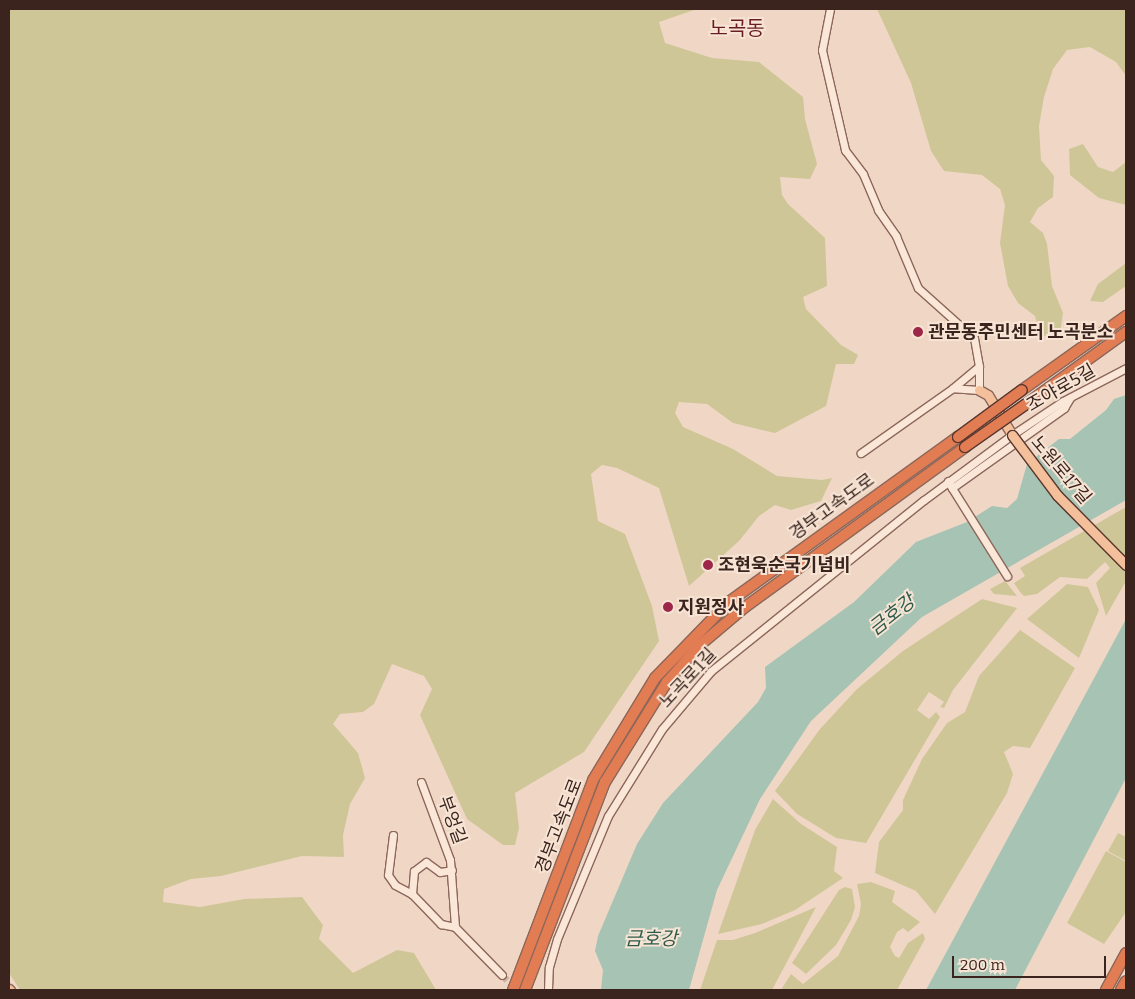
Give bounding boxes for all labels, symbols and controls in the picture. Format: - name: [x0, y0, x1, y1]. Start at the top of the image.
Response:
- district label: 노곡동: [709, 16, 765, 40]
- place label: 관문동주민센터 노곡분소: [928, 321, 1113, 343]
- marker: 관문동주민센터 노곡분소: [912, 326, 924, 338]
- street label: 조야로5길: [1023, 360, 1099, 416]
- street label: 노원로17길: [1026, 431, 1096, 509]
- street label: 경부고속도로: [785, 469, 879, 545]
- place label: 조현욱순국기념비: [718, 554, 850, 576]
- marker: 조현욱순국기념비: [702, 559, 714, 571]
- water label: 금호강: [864, 590, 920, 640]
- place label: 지원정사: [678, 596, 744, 618]
- marker: 지원정사: [662, 601, 674, 613]
- street label: 노곡로1길: [655, 644, 721, 712]
- street label: 경부고속도로: [531, 776, 587, 876]
- street label: 부엉길: [433, 793, 471, 847]
- water label: 금호강: [625, 928, 677, 950]
- scale bar: [955, 946, 1109, 978]
- text: 200 m: [960, 956, 1005, 974]

